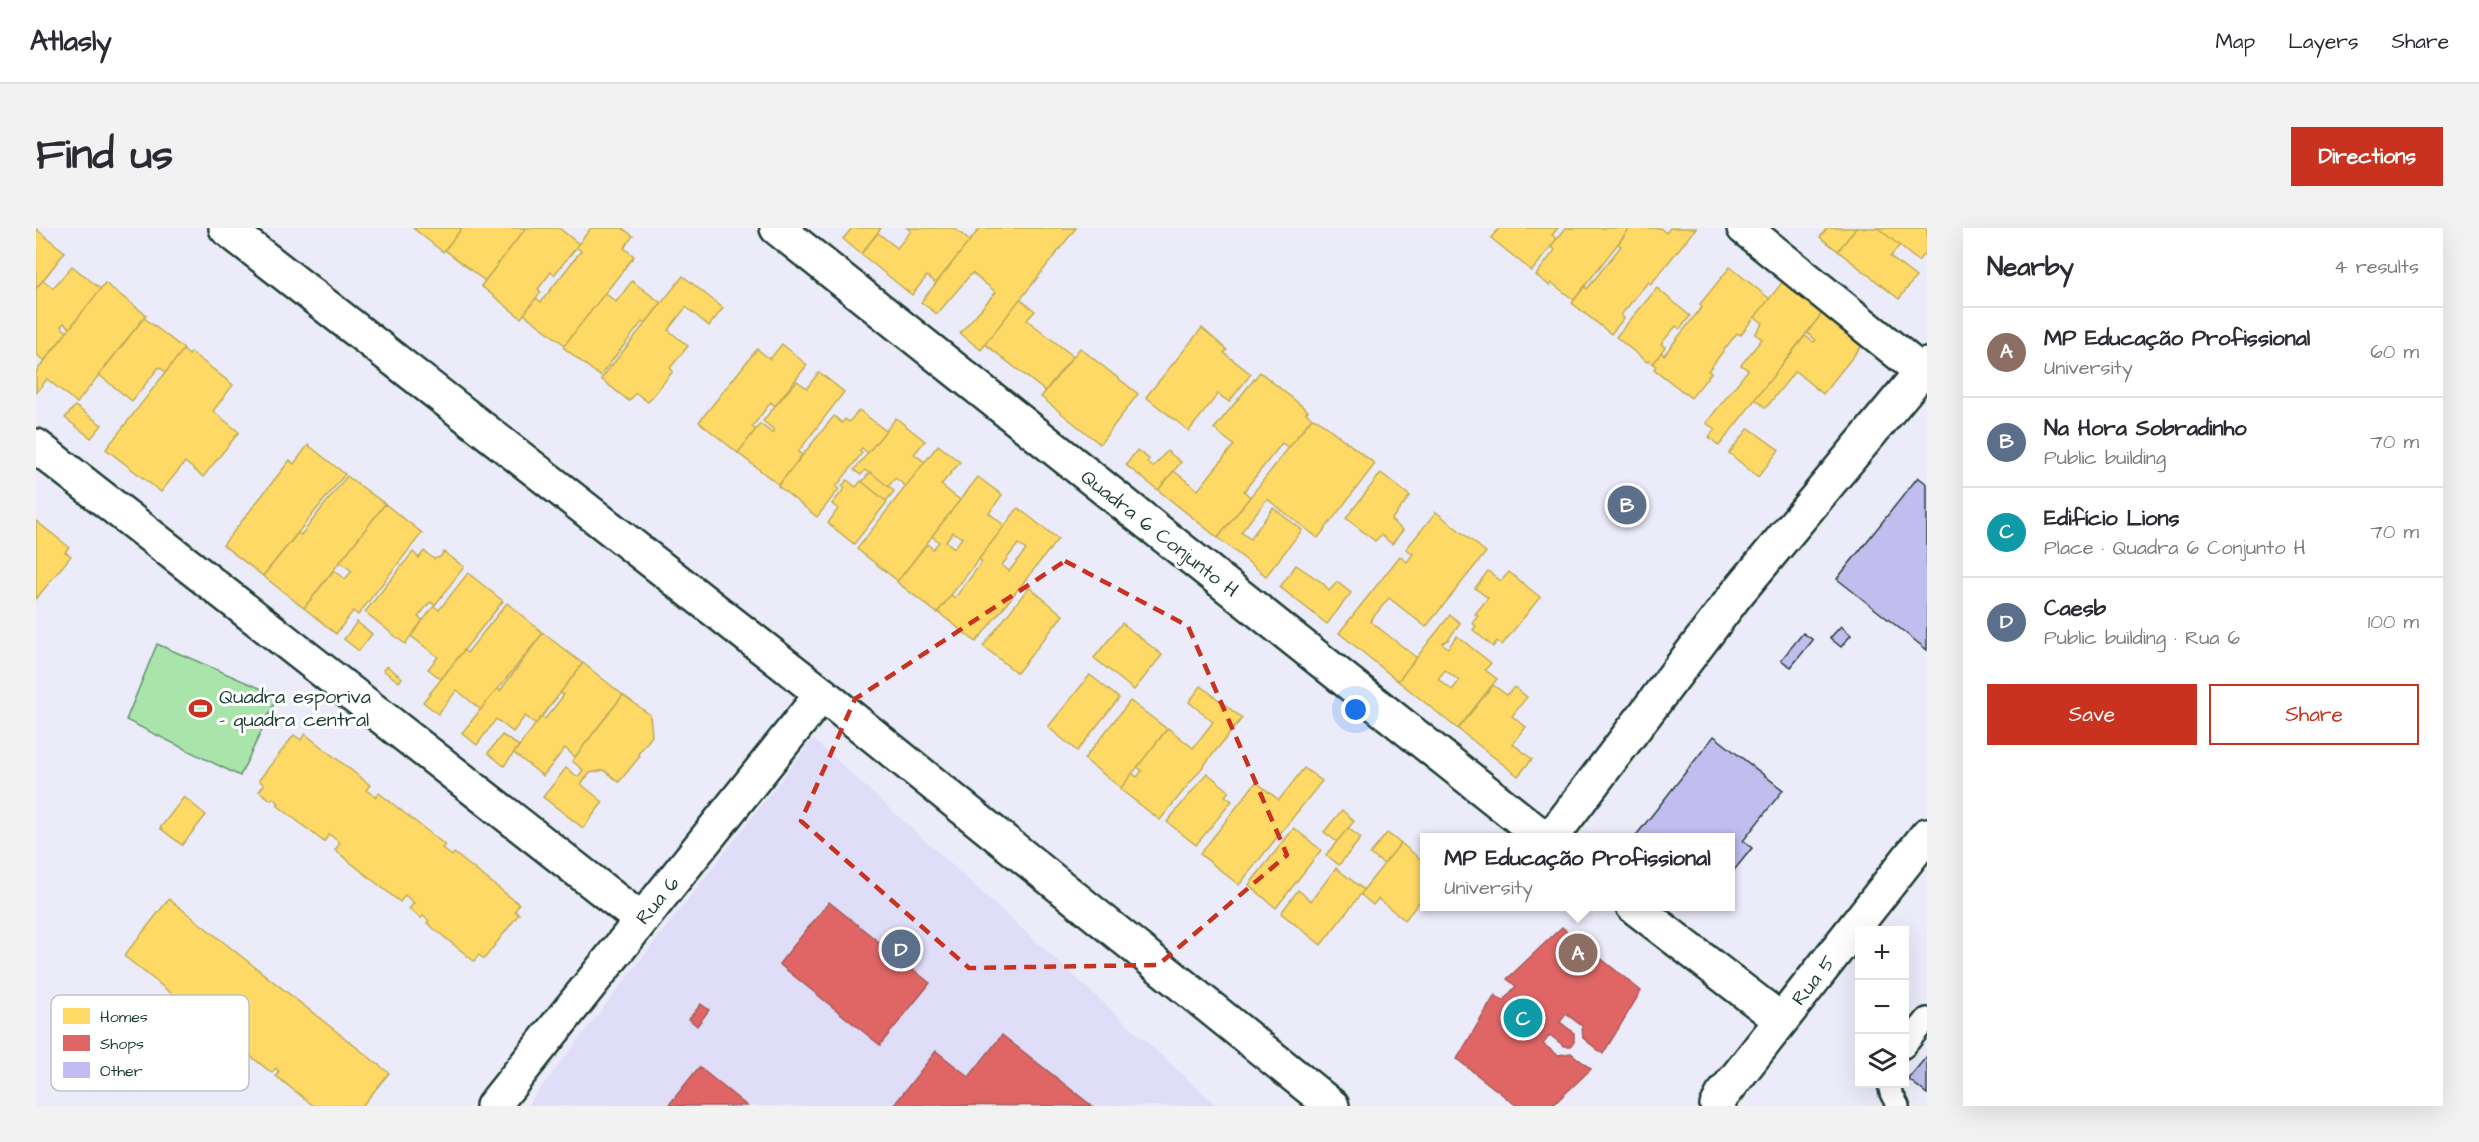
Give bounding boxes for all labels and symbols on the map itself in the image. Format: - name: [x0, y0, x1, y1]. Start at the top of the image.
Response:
- street label: Quadra 6 Conjunto H: [1075, 463, 1244, 604]
- pin: B: [1608, 482, 1646, 528]
- place label: Quadra esporiva - quadra central: [219, 683, 371, 734]
- sports icon: Quadra esporiva - quadra central: [188, 695, 214, 721]
- your location: [1341, 695, 1370, 724]
- street label: Rua 6: [630, 870, 686, 931]
- pin: D: [882, 926, 920, 972]
- pin: A: [1558, 930, 1598, 976]
- street label: Rua 5: [1785, 950, 1842, 1012]
- legend: [51, 995, 249, 1091]
- pin: C: [1504, 996, 1542, 1040]
- text: Homes: [100, 1006, 148, 1028]
- text: Shops: [100, 1033, 144, 1055]
- text: Other: [100, 1060, 143, 1082]

